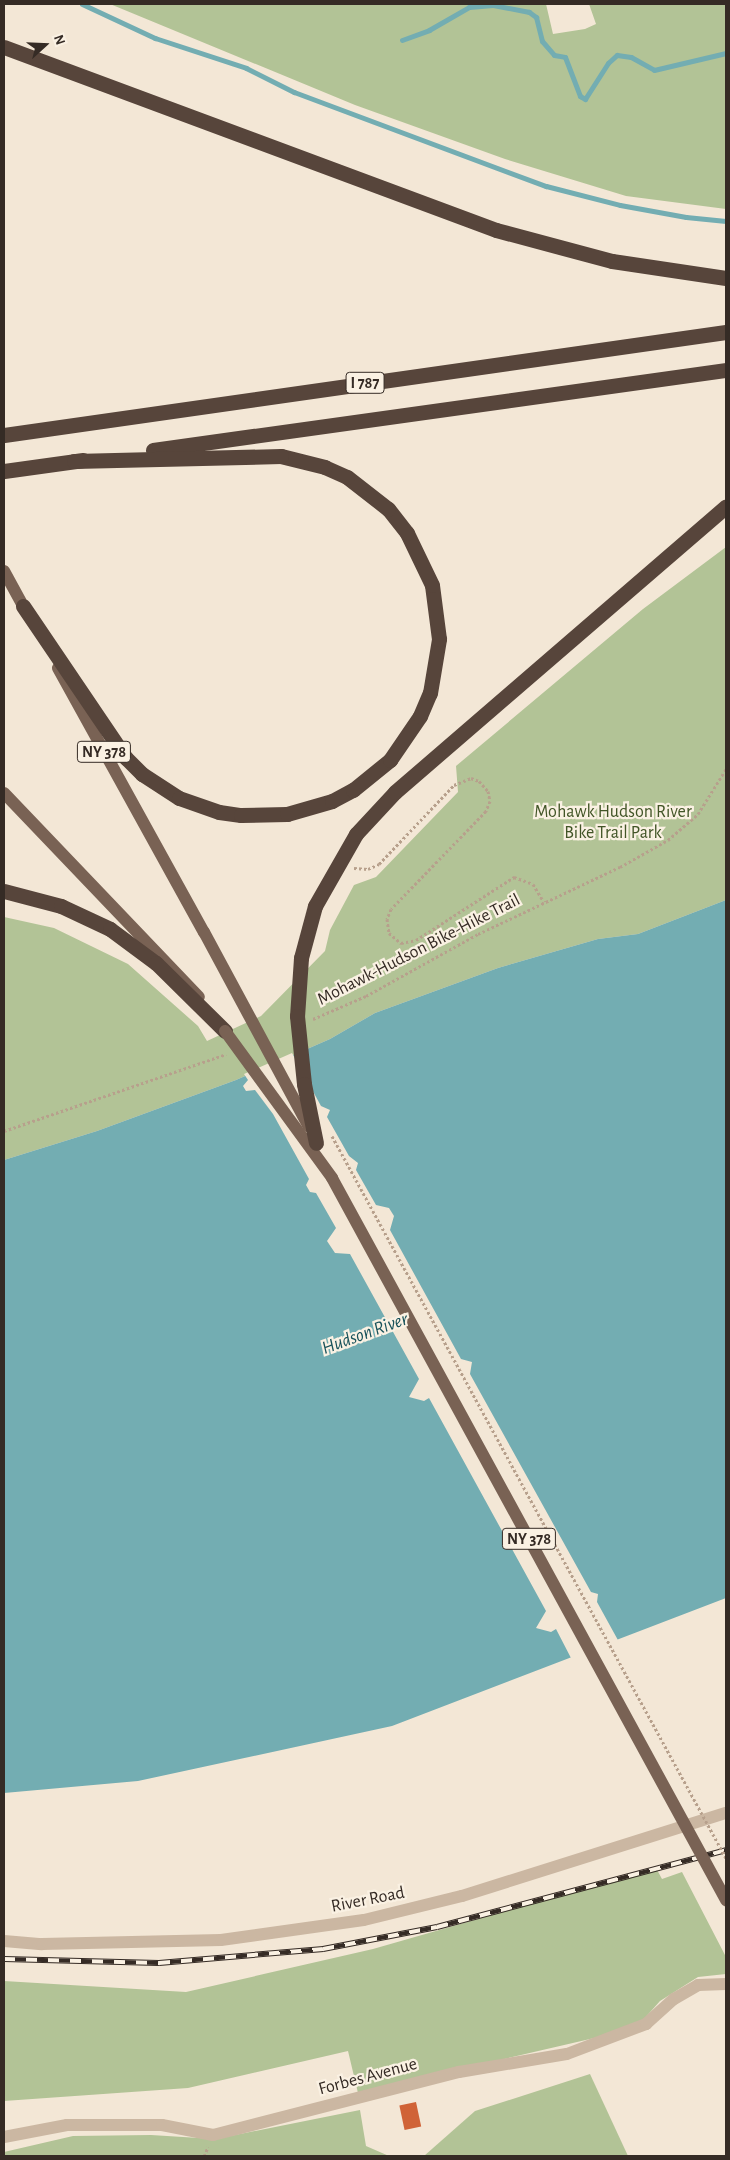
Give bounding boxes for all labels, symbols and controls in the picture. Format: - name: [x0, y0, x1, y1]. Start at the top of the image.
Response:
- north arrow: [20, 20, 70, 70]
- text: N: [51, 33, 67, 47]
- road number: I 787: [345, 369, 385, 396]
- road number: NY 378: [76, 739, 132, 766]
- park label: Mohawk Hudson River Bike Trail Park: [534, 802, 692, 844]
- street label: Mohawk-Hudson Bike-Hike Trail: [314, 889, 524, 1011]
- water label: Hudson River: [319, 1308, 411, 1360]
- road number: NY 378: [502, 1526, 556, 1552]
- street label: River Road: [329, 1882, 407, 1918]
- street label: Forbes Avenue: [316, 2053, 420, 2101]

